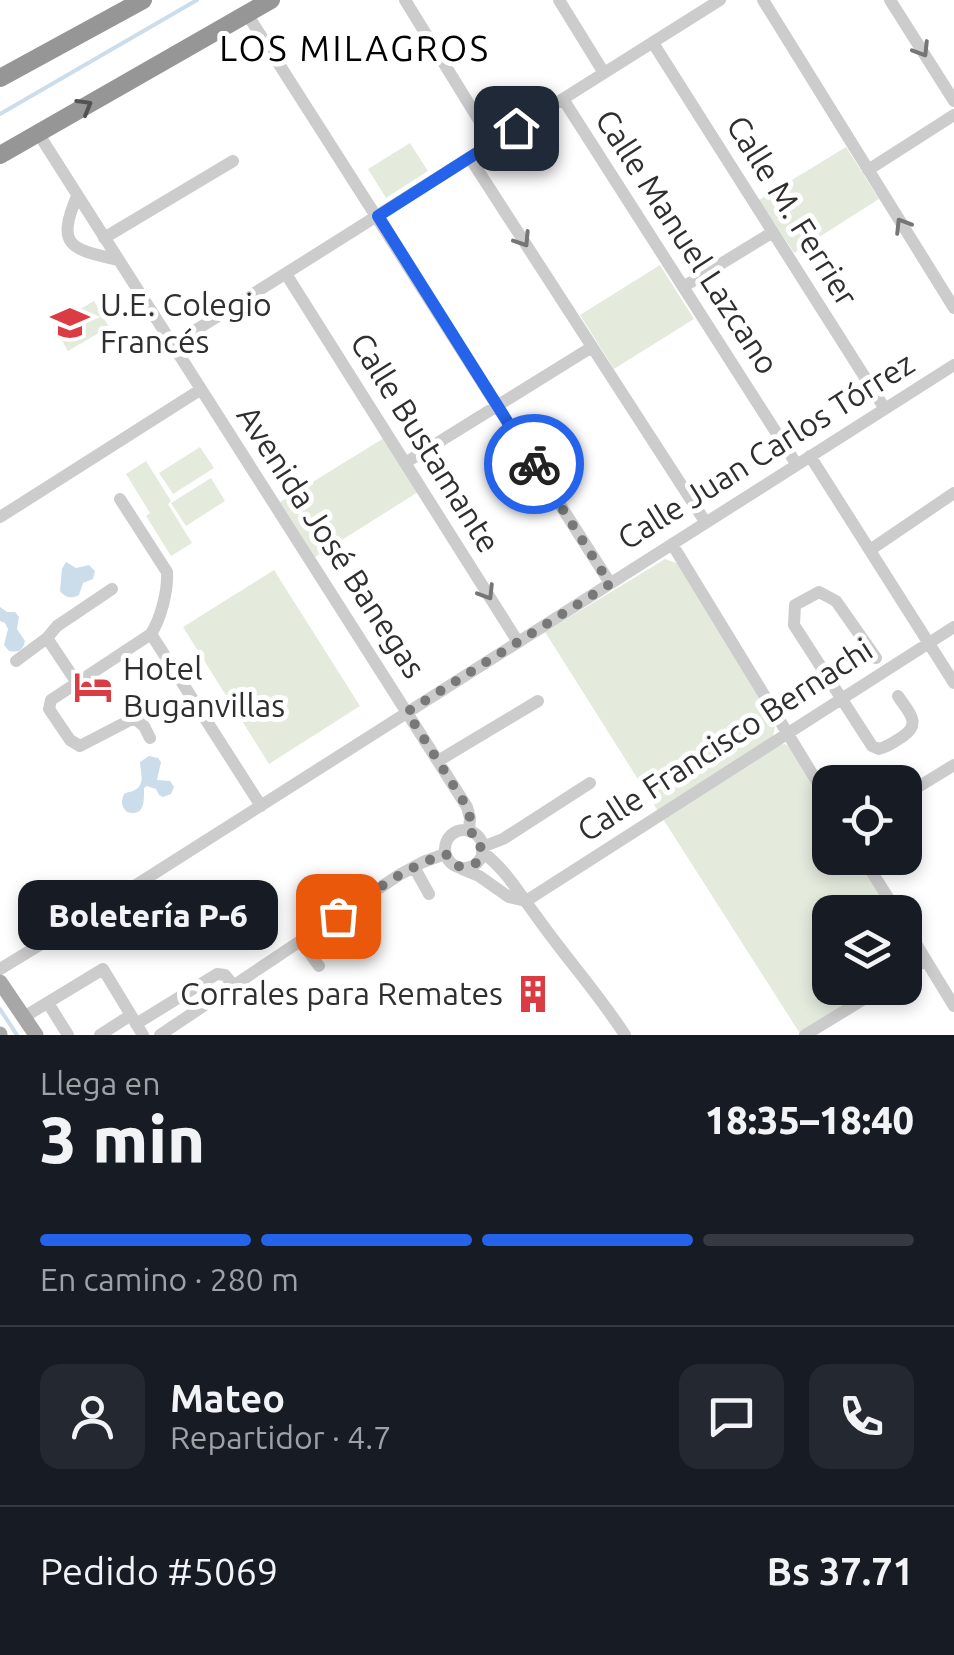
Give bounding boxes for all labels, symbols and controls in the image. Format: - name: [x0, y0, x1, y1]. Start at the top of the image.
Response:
- district label: LOS MILAGROS: [219, 28, 491, 68]
- one-way arrow: [910, 40, 929, 58]
- pin: [474, 86, 559, 171]
- one-way arrow: [74, 99, 92, 119]
- icon: home: [489, 101, 544, 156]
- street label: Calle Manuel Lazcano: [589, 103, 787, 380]
- street label: Calle M. Ferrier: [720, 109, 866, 312]
- one-way arrow: [896, 218, 915, 236]
- one-way arrow: [510, 229, 529, 247]
- place label: U.E. Colegio Francés: [100, 286, 272, 359]
- school or university icon: U.E. Colegio Francés: [49, 302, 91, 344]
- street label: Calle Bustamante: [344, 326, 508, 559]
- street label: Calle Juan Carlos Tórrez: [611, 344, 920, 556]
- street label: Avenida José Banegas: [230, 399, 433, 684]
- courier: [484, 414, 584, 514]
- icon: bike: [507, 437, 562, 492]
- one-way arrow: [475, 582, 494, 600]
- street label: Calle Francisco Bernachi: [570, 630, 879, 848]
- place label: Hotel Buganvillas: [123, 650, 285, 723]
- hotel icon: Hotel Buganvillas: [72, 666, 114, 708]
- map controls: [812, 765, 922, 1005]
- button: locate: [812, 765, 922, 875]
- pin: [296, 874, 381, 959]
- callout: Boletería P-6: [18, 881, 278, 951]
- icon: bag: [311, 889, 366, 944]
- button: layers: [812, 895, 922, 1005]
- text: Boletería P-6: [48, 897, 248, 933]
- building icon: Corrales para Remates: [512, 973, 554, 1015]
- place label: Corrales para Remates: [180, 975, 503, 1011]
- text: Llega en: [40, 1065, 160, 1101]
- text: 18:35–18:40: [705, 1099, 914, 1141]
- text: 3 min: [40, 1102, 205, 1175]
- text: En camino · 280 m: [40, 1261, 299, 1297]
- button: person: [40, 1364, 145, 1469]
- button: chat: [679, 1364, 784, 1469]
- button: phone: [809, 1364, 914, 1469]
- text: Mateo: [170, 1377, 285, 1419]
- text: Repartidor · 4.7: [170, 1419, 391, 1455]
- text: Pedido #5069: [40, 1550, 278, 1592]
- text: Bs 37.71: [767, 1550, 914, 1592]

